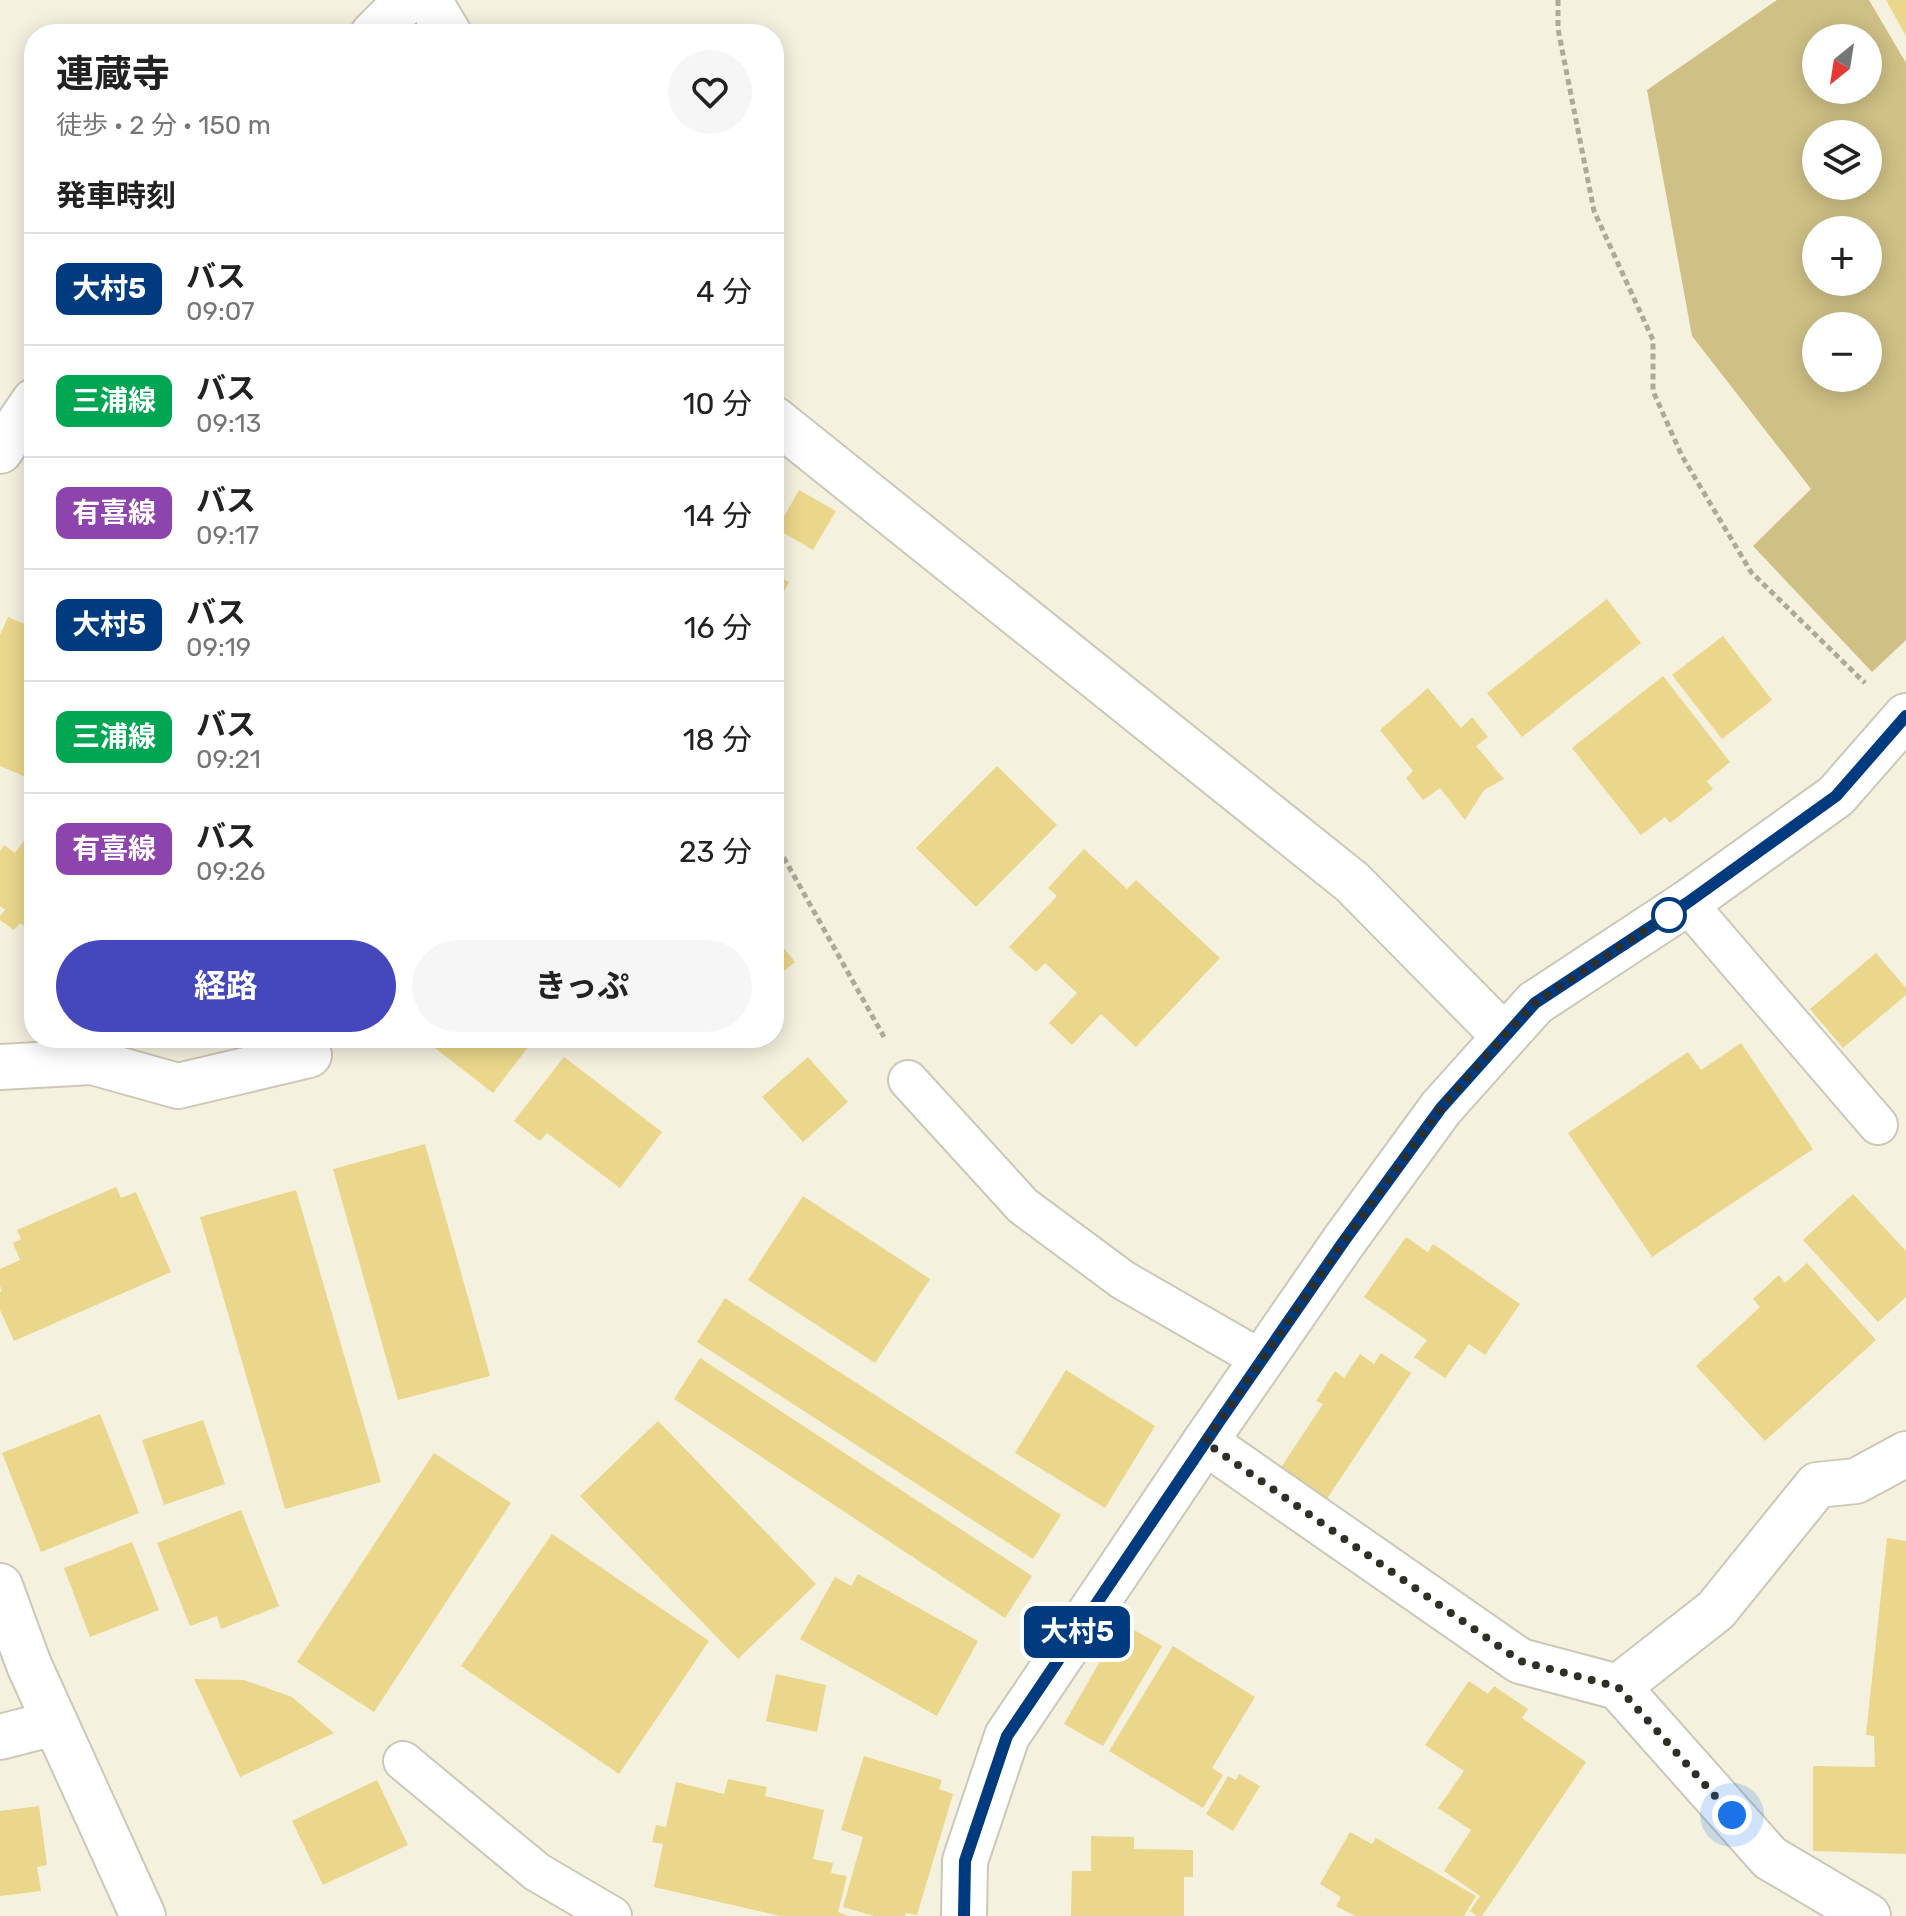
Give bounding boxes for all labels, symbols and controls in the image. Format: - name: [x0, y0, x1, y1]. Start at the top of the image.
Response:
- north arrow: [1802, 24, 1882, 104]
- map controls: [1802, 24, 1882, 392]
- button: heart: [668, 50, 752, 134]
- text: 連蔵寺: [56, 51, 170, 97]
- text: 徒歩 · 2 分 · 150 m: [56, 110, 271, 141]
- button: layers: [1802, 120, 1882, 200]
- text: 発車時刻: [56, 178, 176, 214]
- button: +: [1802, 216, 1882, 296]
- text: バス: [186, 259, 246, 295]
- text: 大村5: [72, 272, 146, 305]
- text: 4 分: [696, 274, 752, 310]
- text: 09:07: [186, 296, 255, 327]
- button: −: [1802, 312, 1882, 392]
- text: バス: [196, 371, 256, 407]
- text: 三浦線: [72, 384, 156, 417]
- text: 10 分: [683, 386, 752, 422]
- text: 09:13: [196, 408, 261, 439]
- text: バス: [196, 483, 256, 519]
- text: 有喜線: [72, 496, 156, 529]
- text: 14 分: [683, 498, 752, 534]
- text: 09:17: [196, 520, 259, 551]
- text: バス: [186, 595, 246, 631]
- text: 大村5: [72, 608, 146, 641]
- text: 16 分: [684, 610, 752, 646]
- text: 09:19: [186, 632, 251, 663]
- text: バス: [196, 707, 256, 743]
- text: 三浦線: [72, 720, 156, 753]
- text: 18 分: [683, 722, 752, 758]
- text: 09:21: [196, 744, 261, 775]
- text: バス: [196, 819, 256, 855]
- text: 有喜線: [72, 832, 156, 865]
- text: 23 分: [679, 834, 752, 870]
- text: 09:26: [196, 856, 266, 887]
- unlabelled marker: [1652, 898, 1686, 932]
- button: 経路: [56, 940, 396, 1032]
- button: きっぷ: [412, 940, 752, 1032]
- line badge: 大村5: [1031, 1606, 1123, 1658]
- text: 大村5: [1040, 1615, 1114, 1648]
- your location: [1712, 1795, 1752, 1835]

